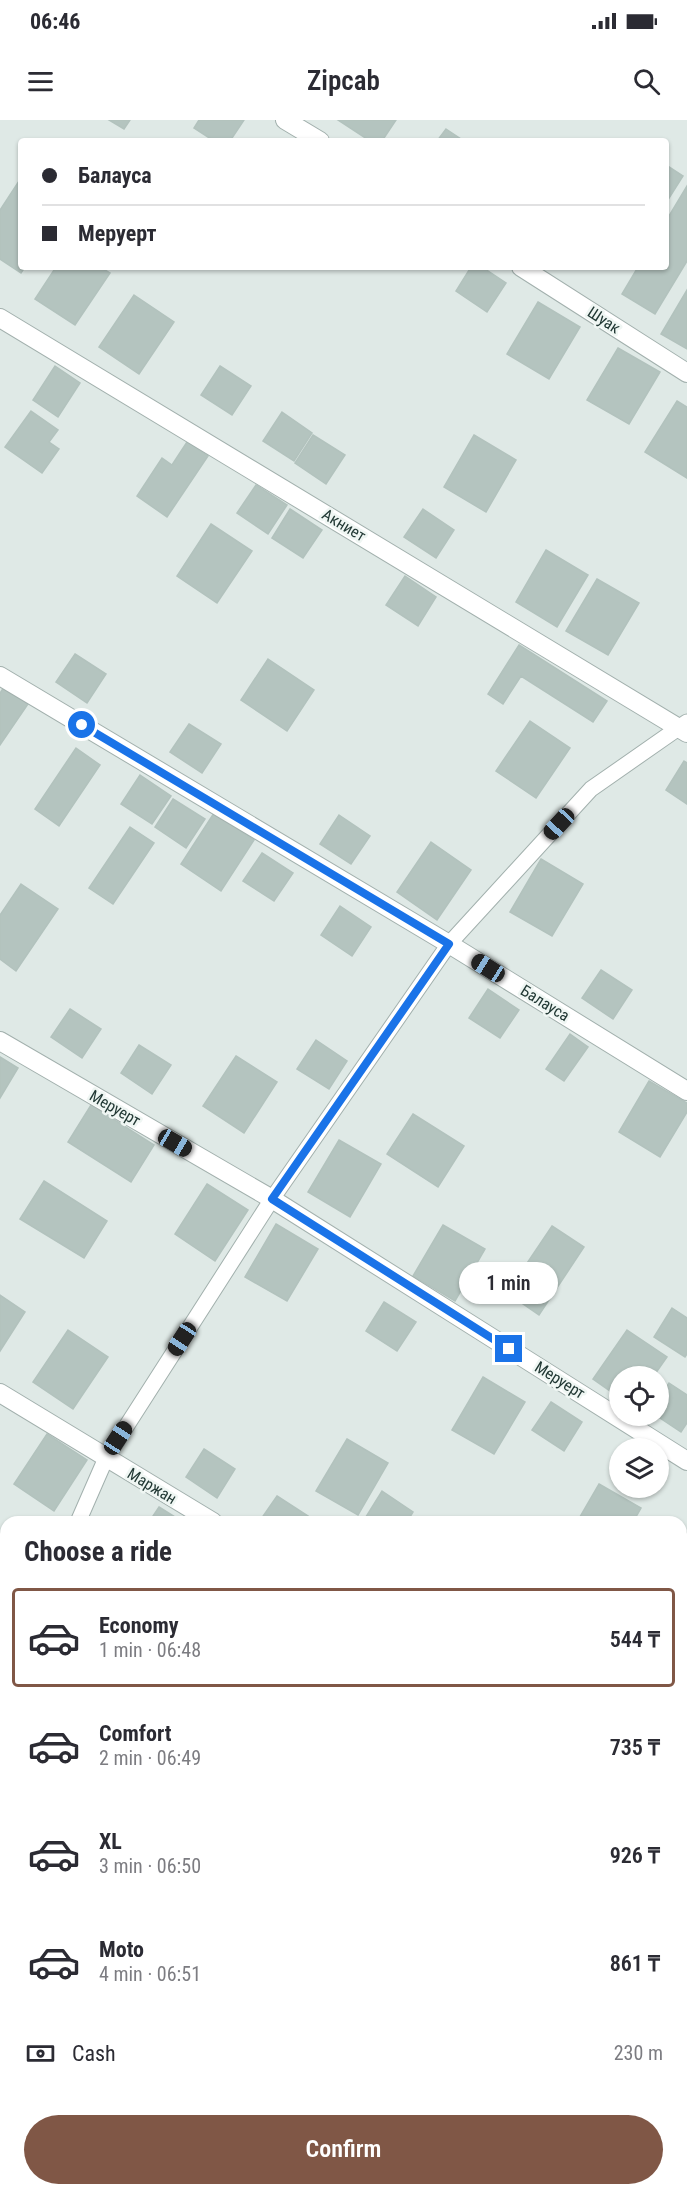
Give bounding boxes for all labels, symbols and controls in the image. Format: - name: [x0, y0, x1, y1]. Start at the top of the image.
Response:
- text: 06:46: [30, 9, 81, 34]
- icon: menu: [24, 65, 57, 98]
- text: Zipcab: [307, 65, 380, 97]
- icon: search: [630, 65, 663, 98]
- text: Балауса: [78, 163, 152, 188]
- text: Меруерт: [78, 221, 157, 246]
- street label: Шуак: [584, 303, 624, 338]
- street label: Акниет: [319, 505, 369, 545]
- route start: [68, 711, 95, 738]
- car: [540, 805, 578, 843]
- car: [468, 951, 508, 985]
- street label: Балауса: [517, 981, 573, 1025]
- street label: Меруерт: [86, 1086, 144, 1130]
- car: [155, 1126, 195, 1160]
- callout: 1 min: [460, 1262, 558, 1304]
- text: 1 min: [486, 1271, 531, 1295]
- car: [165, 1319, 199, 1359]
- route end: [495, 1335, 522, 1362]
- street label: Меруерт: [531, 1357, 589, 1403]
- map controls: [609, 1366, 669, 1498]
- button: locate: [609, 1366, 669, 1426]
- car: [101, 1418, 135, 1458]
- button: layers: [609, 1438, 669, 1498]
- street label: Маржан: [124, 1464, 180, 1508]
- text: Choose a ride: [24, 1536, 172, 1568]
- icon: car: [27, 1611, 81, 1665]
- text: Economy: [99, 1613, 179, 1638]
- text: 544 ₸: [610, 1627, 660, 1652]
- text: 1 min · 06:48: [99, 1638, 201, 1662]
- icon: car: [27, 1719, 81, 1773]
- text: Comfort: [99, 1721, 172, 1746]
- text: 735 ₸: [610, 1735, 660, 1760]
- text: 2 min · 06:49: [99, 1746, 201, 1770]
- icon: car: [27, 1827, 81, 1881]
- text: XL: [99, 1829, 122, 1854]
- text: 926 ₸: [610, 1843, 660, 1868]
- text: 3 min · 06:50: [99, 1854, 201, 1878]
- icon: car: [27, 1935, 81, 1989]
- text: Moto: [99, 1937, 144, 1962]
- text: 861 ₸: [610, 1951, 660, 1976]
- text: 4 min · 06:51: [99, 1962, 201, 1986]
- icon: cash: [24, 2037, 57, 2070]
- text: Cash: [72, 2041, 116, 2066]
- text: 230 m: [614, 2041, 663, 2065]
- button: Confirm: [24, 2115, 663, 2184]

